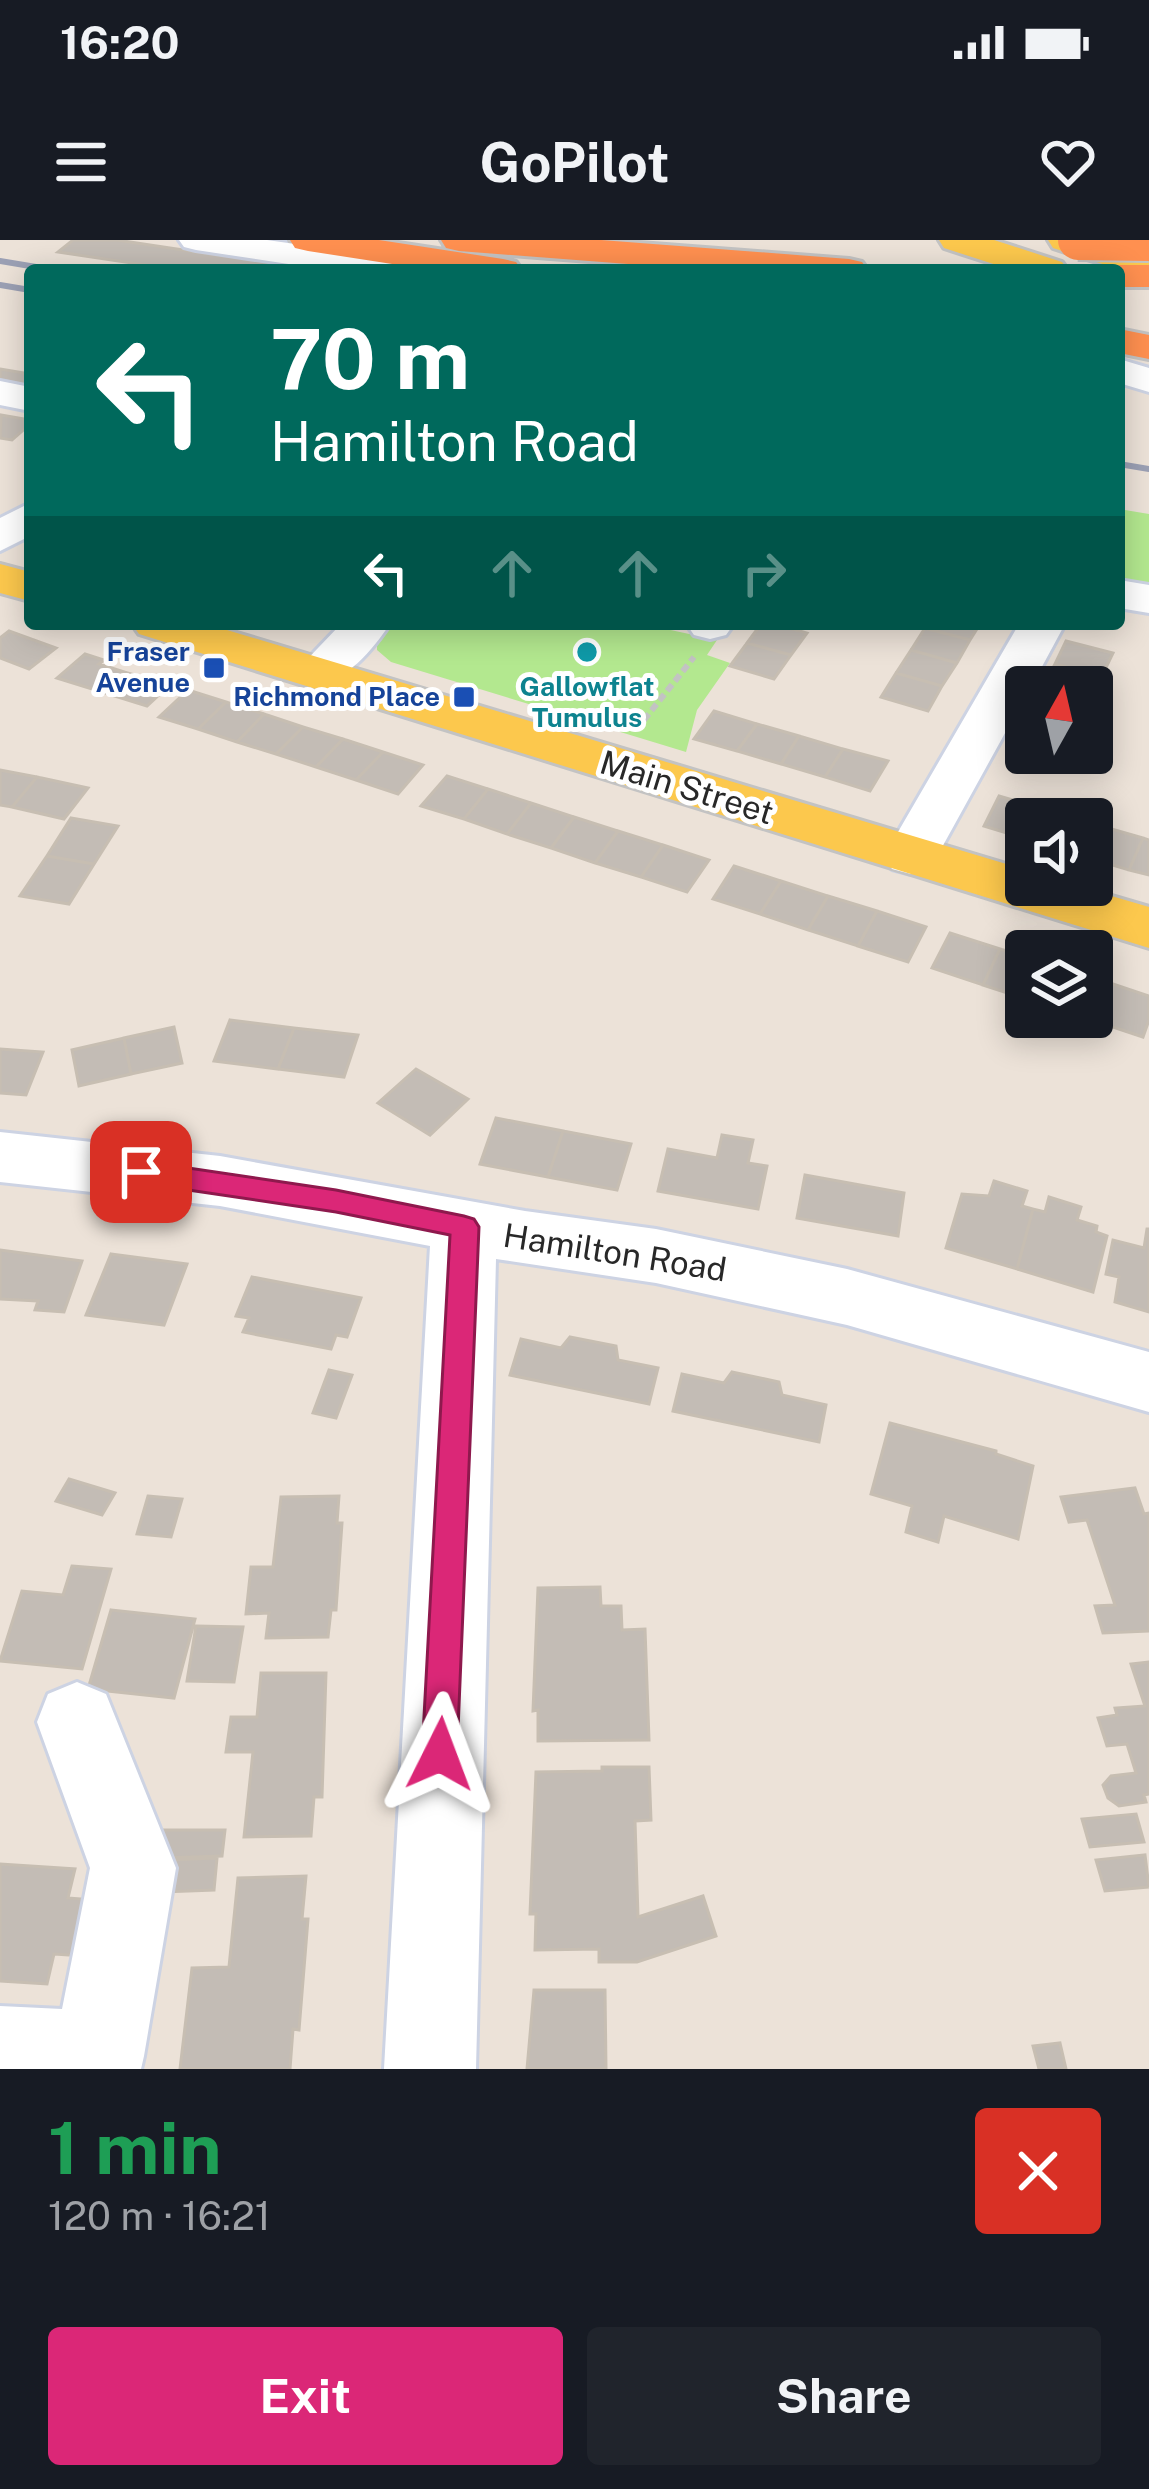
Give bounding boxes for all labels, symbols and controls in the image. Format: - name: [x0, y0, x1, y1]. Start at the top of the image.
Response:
- text: 16:20: [60, 16, 180, 69]
- icon: menu: [48, 129, 114, 195]
- icon: heart: [1035, 129, 1101, 195]
- text: GoPilot: [480, 131, 669, 194]
- text: 70 m: [270, 309, 470, 408]
- icon: left: [72, 312, 228, 468]
- text: Hamilton Road: [270, 410, 639, 473]
- icon: left: [353, 540, 419, 606]
- icon: ahead: [479, 540, 545, 606]
- icon: ahead: [605, 540, 671, 606]
- icon: right: [731, 540, 797, 606]
- place label: Fraser Avenue: [95, 635, 190, 698]
- marker: Gallowflat Tumulus: [574, 639, 600, 665]
- marker: Fraser Avenue: [201, 655, 227, 681]
- north arrow: [1005, 666, 1113, 774]
- map controls: [1005, 666, 1113, 1038]
- place label: Gallowflat Tumulus: [520, 670, 654, 733]
- place label: Richmond Place: [233, 680, 440, 712]
- marker: Richmond Place: [451, 684, 477, 710]
- street label: Main Street: [596, 743, 778, 831]
- button: sound: [1005, 798, 1113, 906]
- button: layers: [1005, 930, 1113, 1038]
- pin: [90, 1121, 192, 1223]
- icon: arrive: [108, 1139, 174, 1205]
- street label: Hamilton Road: [501, 1216, 729, 1288]
- position arrow: [377, 1691, 503, 1817]
- text: 1 min: [48, 2106, 222, 2190]
- button: close: [975, 2108, 1101, 2234]
- text: 120 m · 16:21: [48, 2193, 271, 2239]
- button: Exit: [48, 2327, 563, 2465]
- button: Share: [587, 2327, 1101, 2465]

